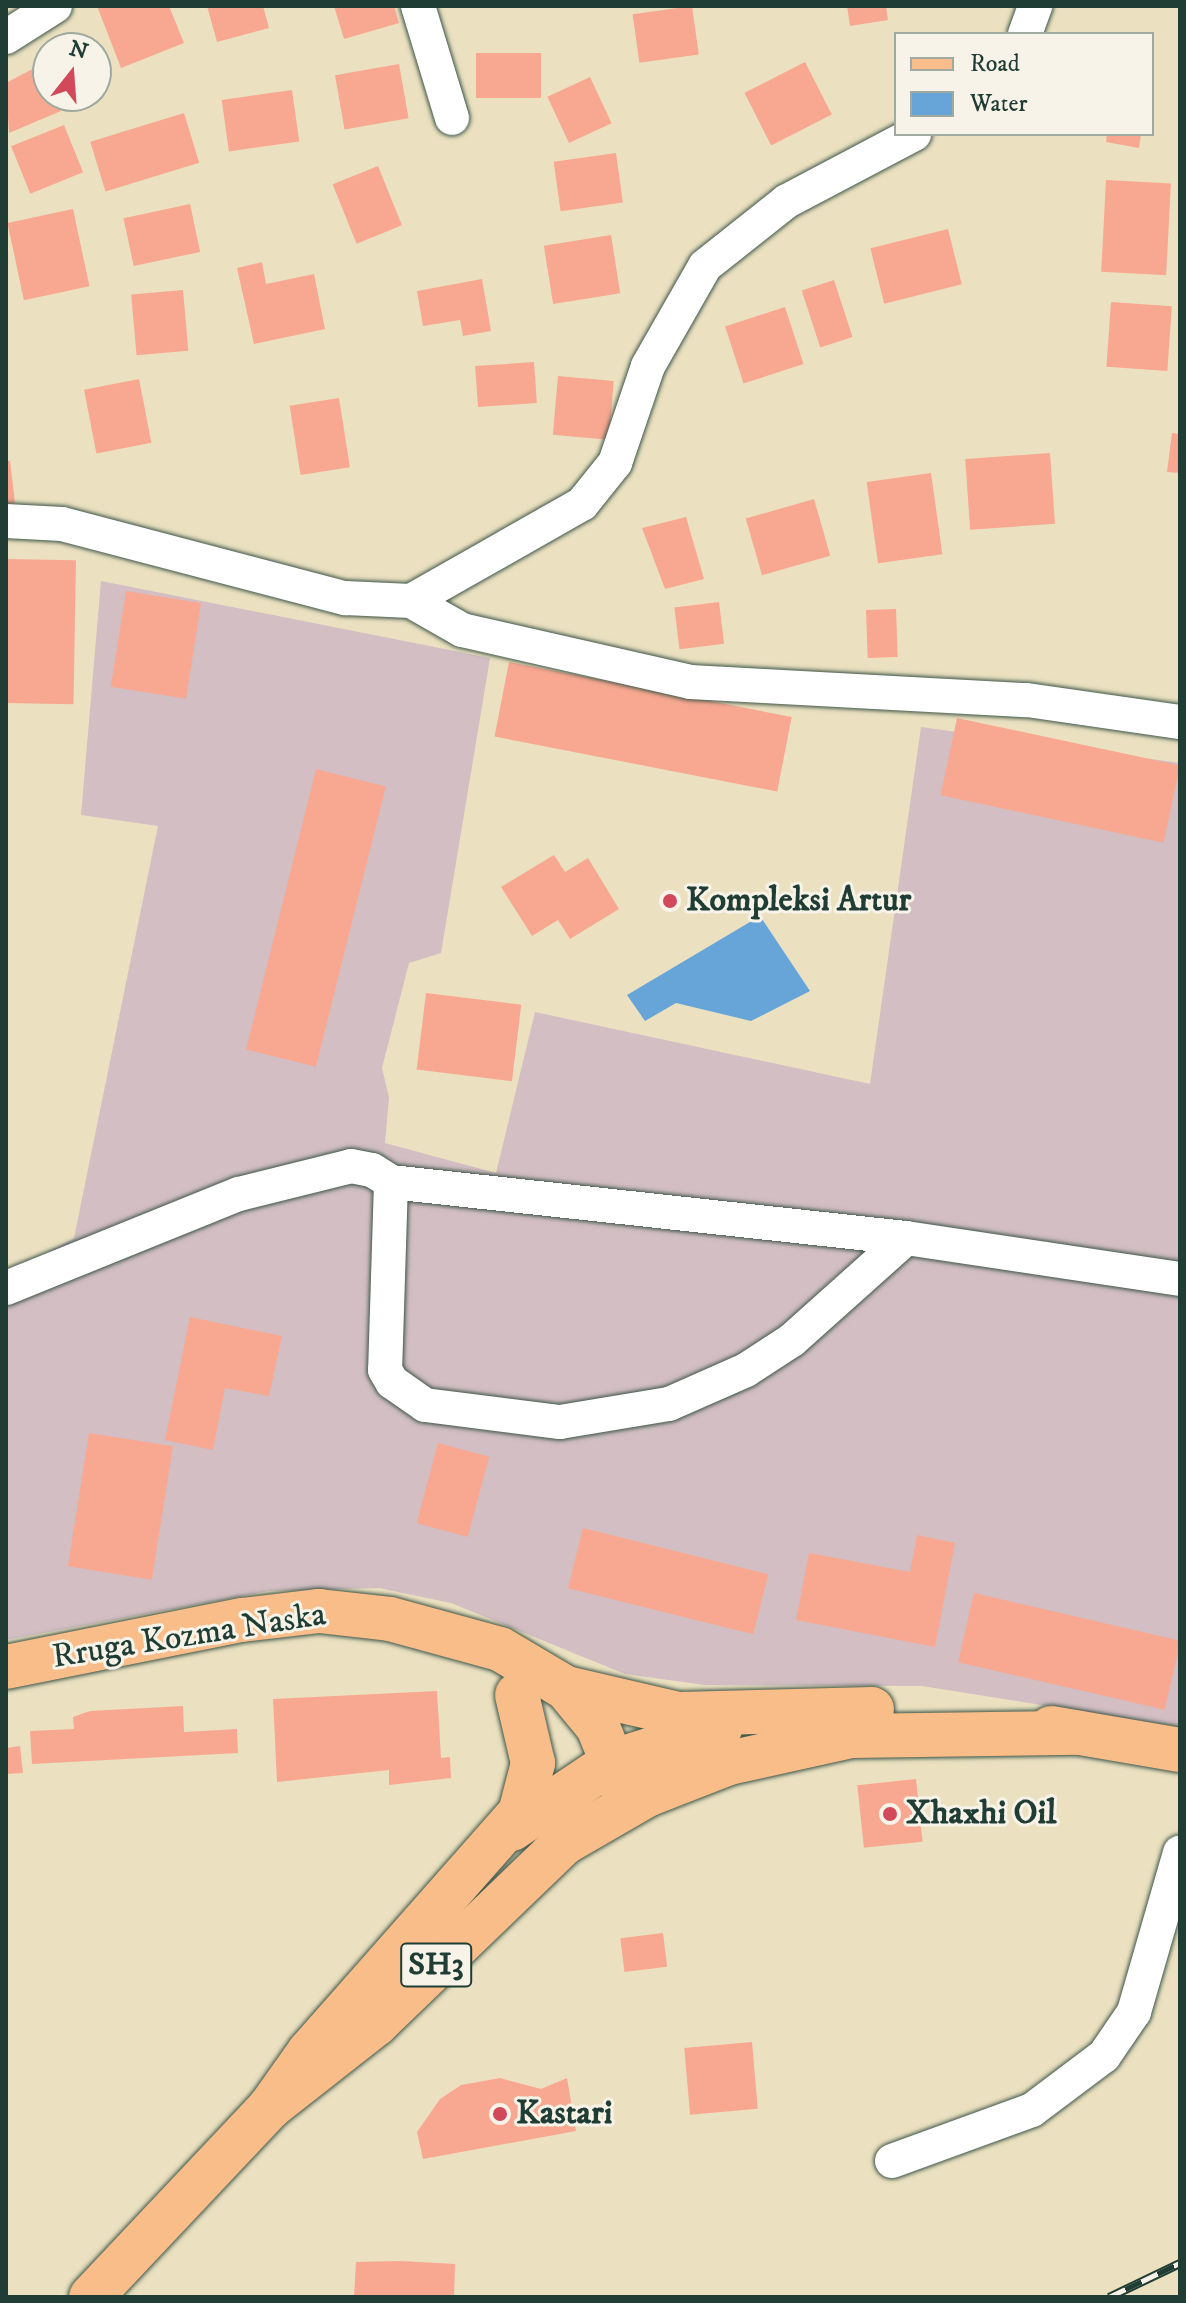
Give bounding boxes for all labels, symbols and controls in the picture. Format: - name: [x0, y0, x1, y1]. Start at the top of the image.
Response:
- north arrow: [32, 32, 112, 112]
- legend: [894, 32, 1154, 136]
- text: N: [66, 35, 91, 66]
- text: Road: [970, 49, 1020, 79]
- text: Water: [970, 89, 1027, 119]
- place label: Kompleksi Artur: [686, 881, 911, 921]
- marker: Kompleksi Artur: [661, 892, 679, 910]
- street label: Rruga Kozma Naska: [49, 1594, 329, 1678]
- place label: Xhaxhi Oil: [906, 1794, 1057, 1834]
- marker: Xhaxhi Oil: [881, 1805, 899, 1823]
- road number: SH3: [400, 1937, 472, 1993]
- place label: Kastari: [516, 2094, 612, 2134]
- marker: Kastari: [491, 2105, 509, 2123]

